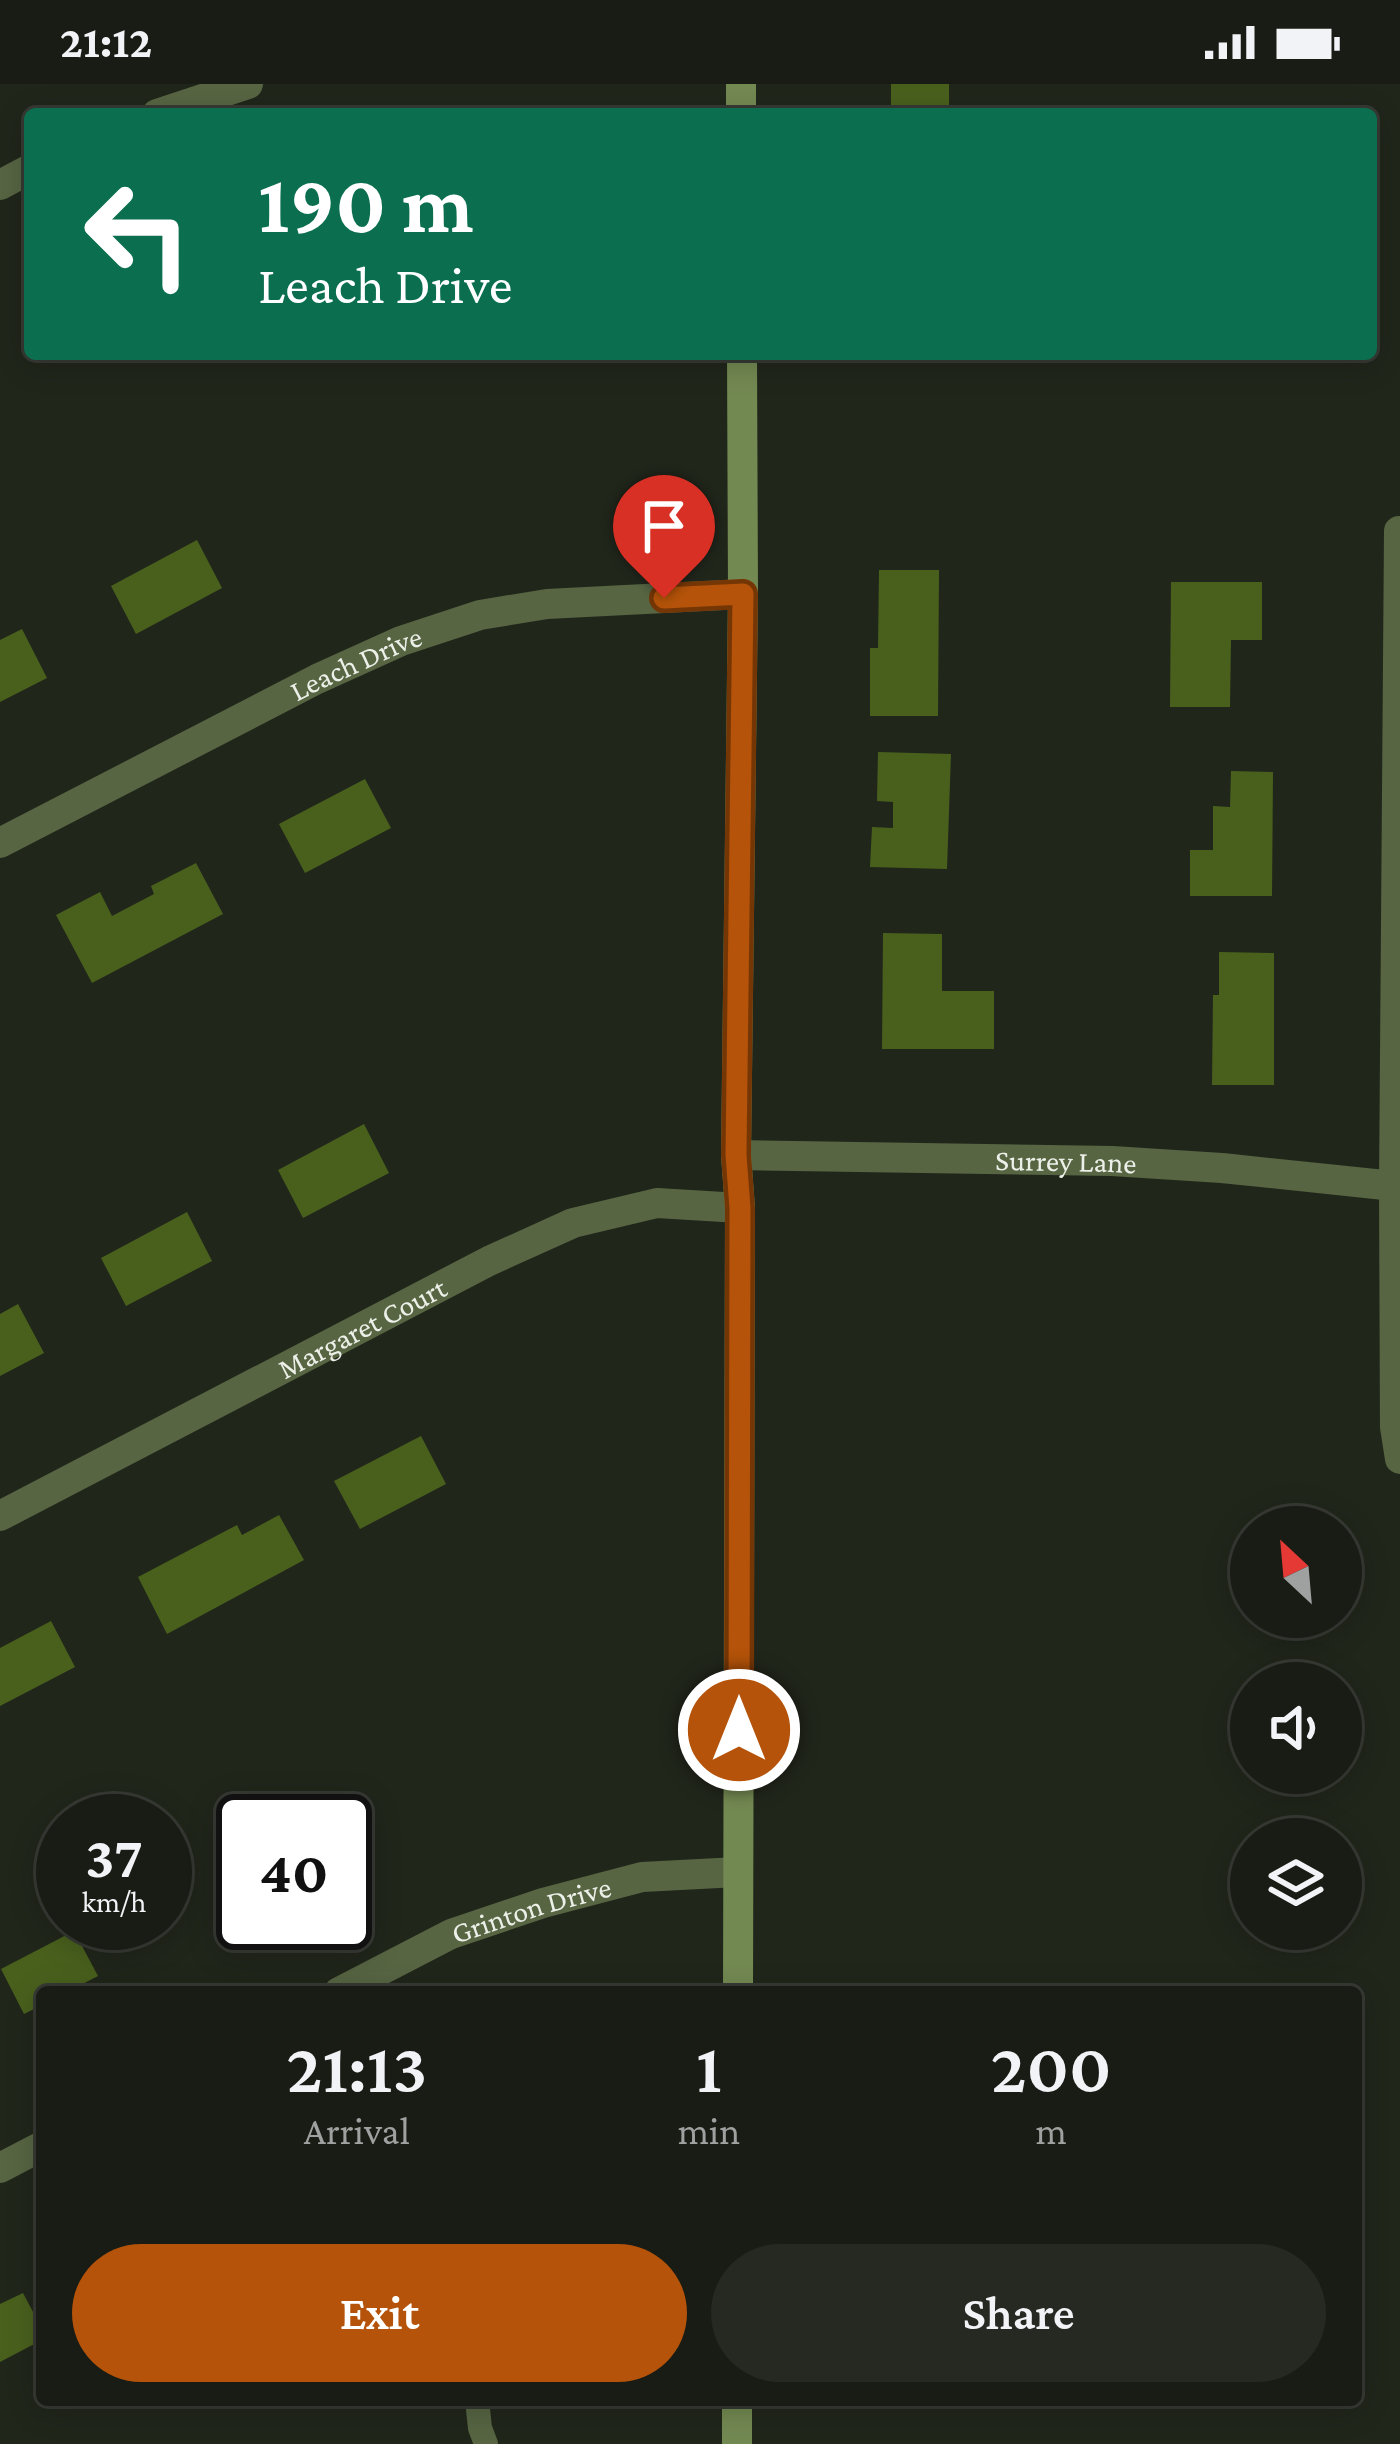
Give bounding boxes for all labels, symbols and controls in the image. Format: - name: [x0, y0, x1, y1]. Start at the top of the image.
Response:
- text: 21:12: [60, 17, 152, 67]
- icon: left: [60, 156, 216, 312]
- text: 190 m: [258, 157, 474, 250]
- text: Leach Drive: [258, 255, 512, 315]
- pin: [613, 475, 715, 598]
- icon: arrive: [631, 493, 697, 559]
- street label: Leach Drive: [284, 619, 426, 707]
- street label: Surrey Lane: [995, 1143, 1138, 1179]
- street label: Margaret Court: [272, 1269, 452, 1385]
- north arrow: [1230, 1506, 1362, 1638]
- map controls: [1230, 1506, 1362, 1950]
- button: sound: [1230, 1662, 1362, 1794]
- position arrow: [676, 1667, 802, 1793]
- speed limit sign: 40: [216, 1794, 372, 1950]
- button: layers: [1230, 1818, 1362, 1950]
- text: 37: [85, 1823, 143, 1890]
- street label: Grinton Drive: [447, 1869, 614, 1949]
- text: km/h: [82, 1885, 146, 1918]
- text: 21:13: [287, 2027, 427, 2107]
- text: 1: [696, 2027, 722, 2107]
- text: 200: [991, 2027, 1112, 2107]
- text: Arrival: [304, 2109, 410, 2152]
- text: min: [678, 2109, 740, 2152]
- text: m: [1035, 2109, 1067, 2152]
- button: Exit: [72, 2244, 687, 2382]
- button: Share: [711, 2244, 1326, 2382]

